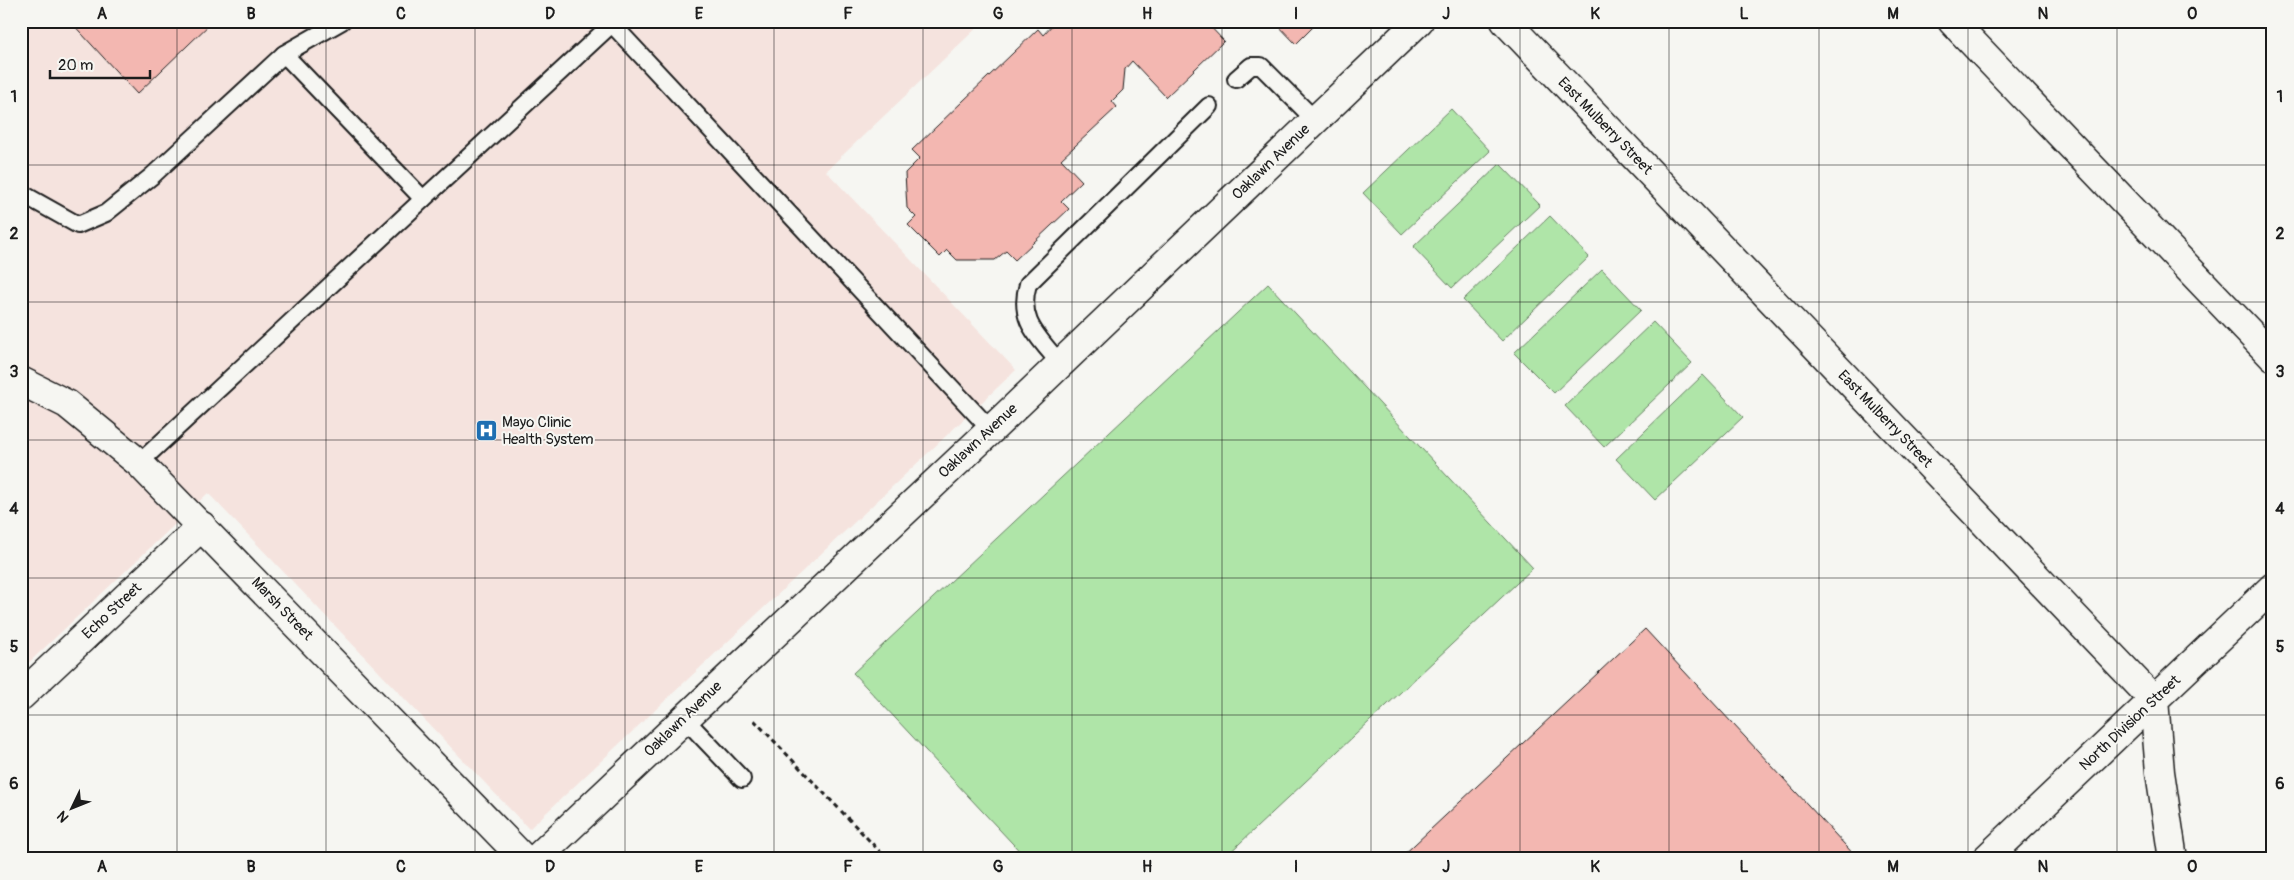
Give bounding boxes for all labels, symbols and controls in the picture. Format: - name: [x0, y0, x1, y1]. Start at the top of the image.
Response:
- text: A: [97, 4, 108, 24]
- text: B: [246, 4, 256, 24]
- text: C: [396, 4, 406, 24]
- text: D: [545, 4, 555, 24]
- text: E: [695, 4, 704, 24]
- text: F: [843, 4, 853, 24]
- text: G: [993, 4, 1004, 24]
- text: H: [1142, 4, 1152, 24]
- text: I: [1294, 4, 1298, 24]
- text: J: [1442, 4, 1450, 24]
- text: K: [1590, 4, 1600, 24]
- text: L: [1739, 4, 1749, 24]
- text: M: [1887, 4, 1899, 24]
- text: N: [2038, 4, 2049, 24]
- text: O: [2187, 4, 2197, 24]
- scale bar: [50, 48, 150, 80]
- text: 20 m: [58, 56, 93, 75]
- street label: East Mulberry Street: [1554, 73, 1657, 180]
- text: 1: [11, 87, 17, 107]
- text: 1: [2277, 87, 2283, 107]
- street label: Oaklawn Avenue: [1228, 120, 1314, 204]
- text: 2: [10, 224, 19, 244]
- text: 2: [2276, 224, 2285, 244]
- text: 3: [10, 362, 19, 382]
- text: 3: [2276, 362, 2285, 382]
- street label: East Mulberry Street: [1834, 366, 1937, 473]
- street label: Oaklawn Avenue: [934, 399, 1022, 482]
- place label: Mayo Clinic Health System: [502, 413, 594, 449]
- hospital icon: Mayo Clinic Health System: [474, 419, 498, 443]
- text: 4: [9, 499, 19, 519]
- text: 4: [2275, 499, 2285, 519]
- street label: Marsh Street: [247, 573, 318, 645]
- street label: Echo Street: [78, 578, 146, 643]
- text: 5: [10, 637, 19, 657]
- text: 5: [2276, 637, 2285, 657]
- street label: North Division Street: [2075, 671, 2185, 775]
- street label: Oaklawn Avenue: [640, 677, 726, 761]
- text: 6: [9, 774, 19, 794]
- text: 6: [2275, 774, 2285, 794]
- north arrow: [48, 782, 98, 832]
- text: N: [53, 807, 72, 826]
- text: A: [97, 857, 108, 877]
- text: B: [246, 857, 256, 877]
- text: C: [396, 857, 406, 877]
- text: D: [545, 857, 555, 877]
- text: E: [695, 857, 704, 877]
- text: F: [843, 857, 853, 877]
- text: G: [993, 857, 1004, 877]
- text: H: [1142, 857, 1152, 877]
- text: I: [1294, 857, 1298, 877]
- text: J: [1442, 857, 1450, 877]
- text: K: [1590, 857, 1600, 877]
- text: L: [1739, 857, 1749, 877]
- text: M: [1887, 857, 1899, 877]
- text: N: [2038, 857, 2049, 877]
- text: O: [2187, 857, 2197, 877]

